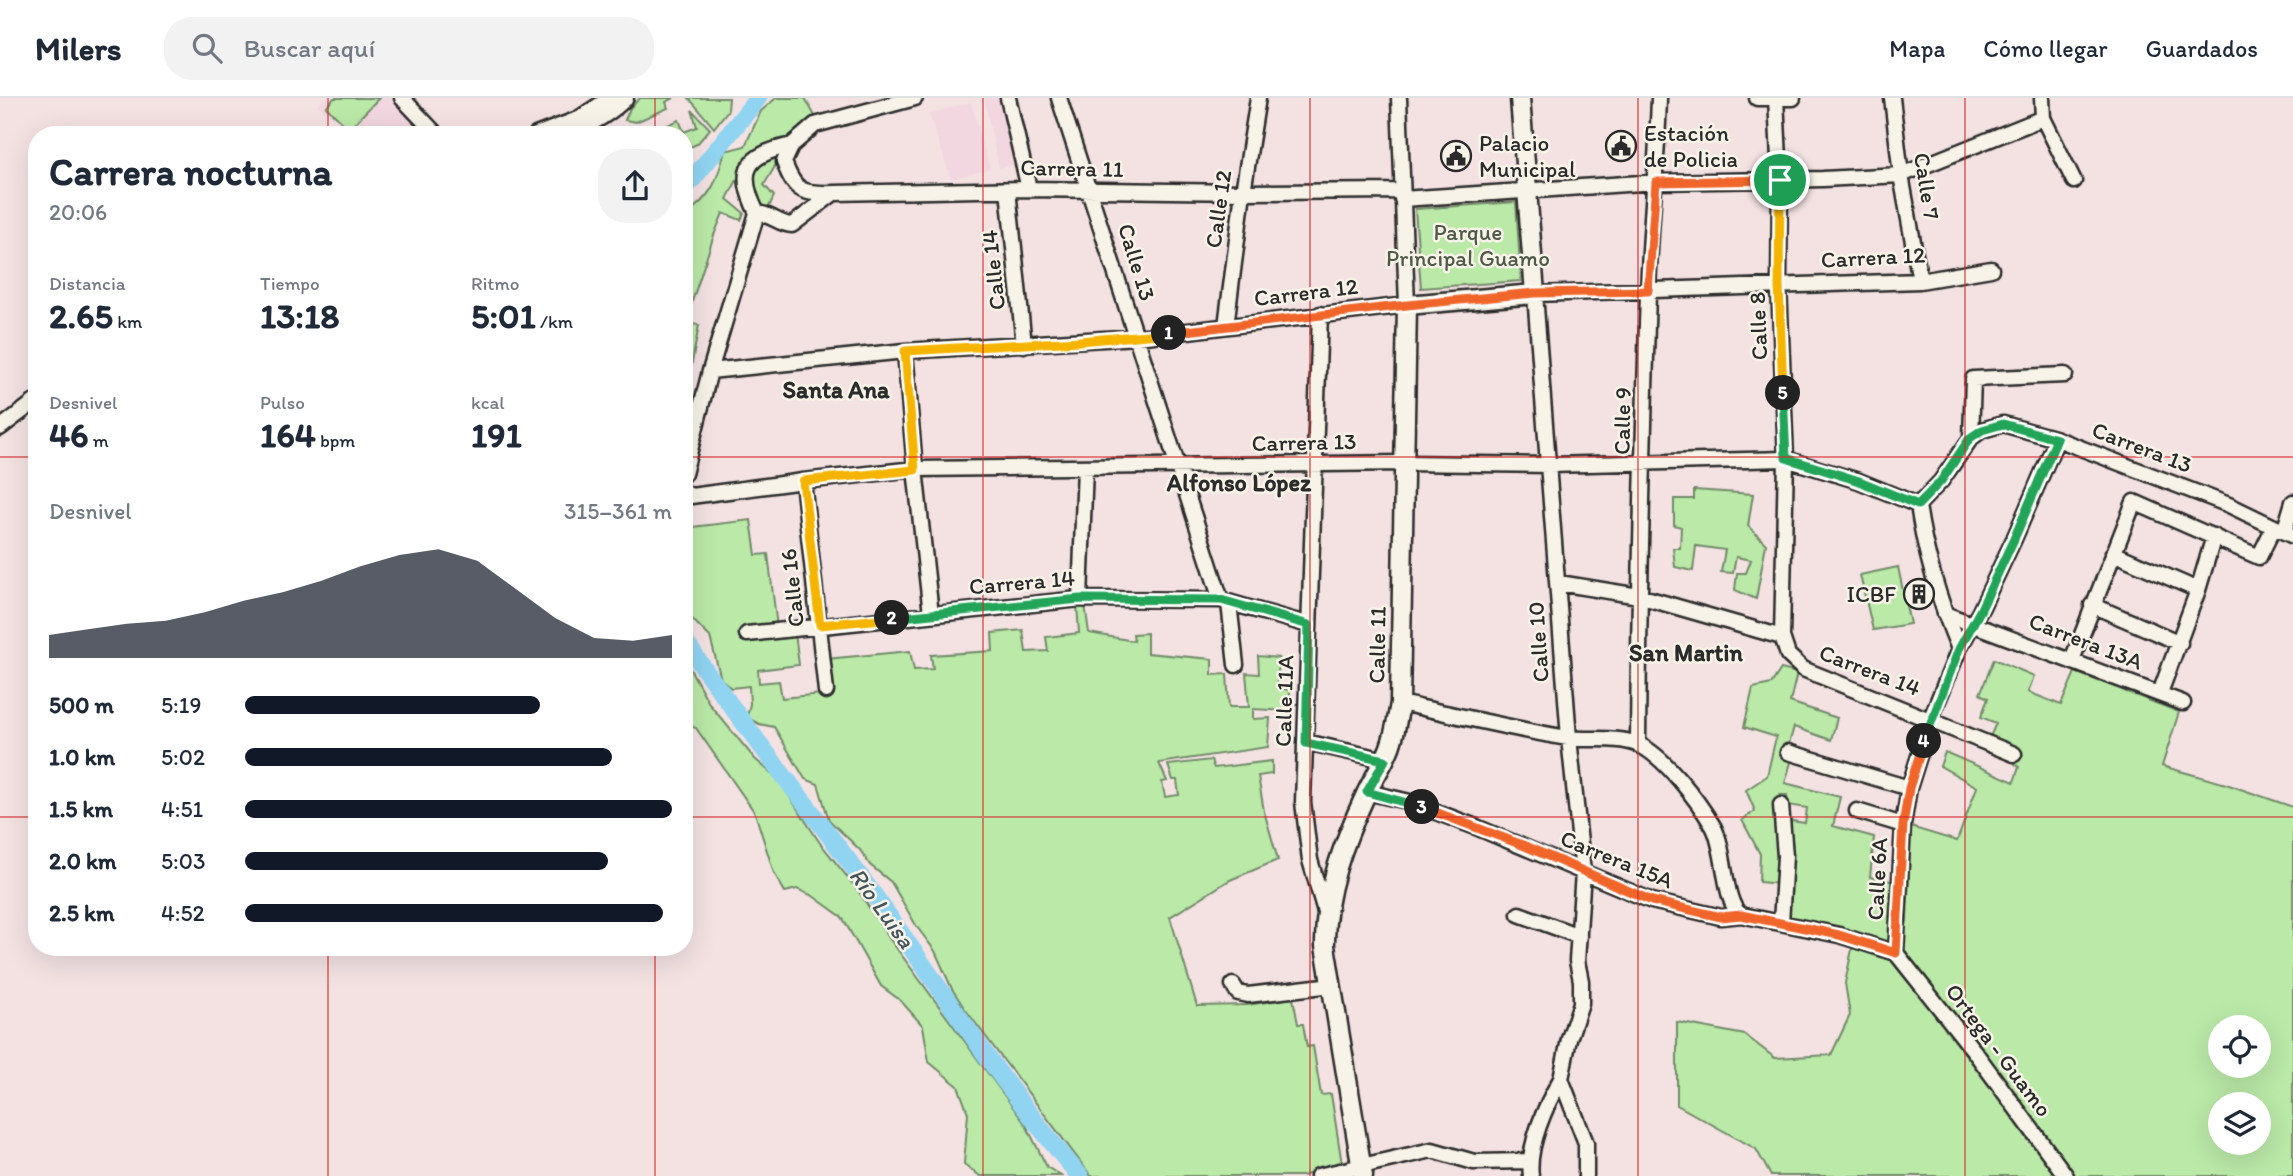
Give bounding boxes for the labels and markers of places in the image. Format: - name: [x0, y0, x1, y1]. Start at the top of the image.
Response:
- place label: Estación de Policia: [1644, 119, 1738, 173]
- place label: Palacio Municipal: [1479, 129, 1576, 183]
- public building icon: Estación de Policia: [1604, 129, 1638, 163]
- public building icon: Palacio Municipal: [1439, 139, 1473, 173]
- pin: [1750, 150, 1810, 210]
- pin: 1: [1152, 316, 1186, 350]
- pin: 5: [1766, 376, 1800, 410]
- building icon: ICBF: [1902, 577, 1936, 611]
- place label: ICBF: [1846, 580, 1896, 608]
- pin: 2: [874, 601, 910, 636]
- pin: 4: [1906, 724, 1941, 758]
- pin: 3: [1404, 790, 1440, 824]

